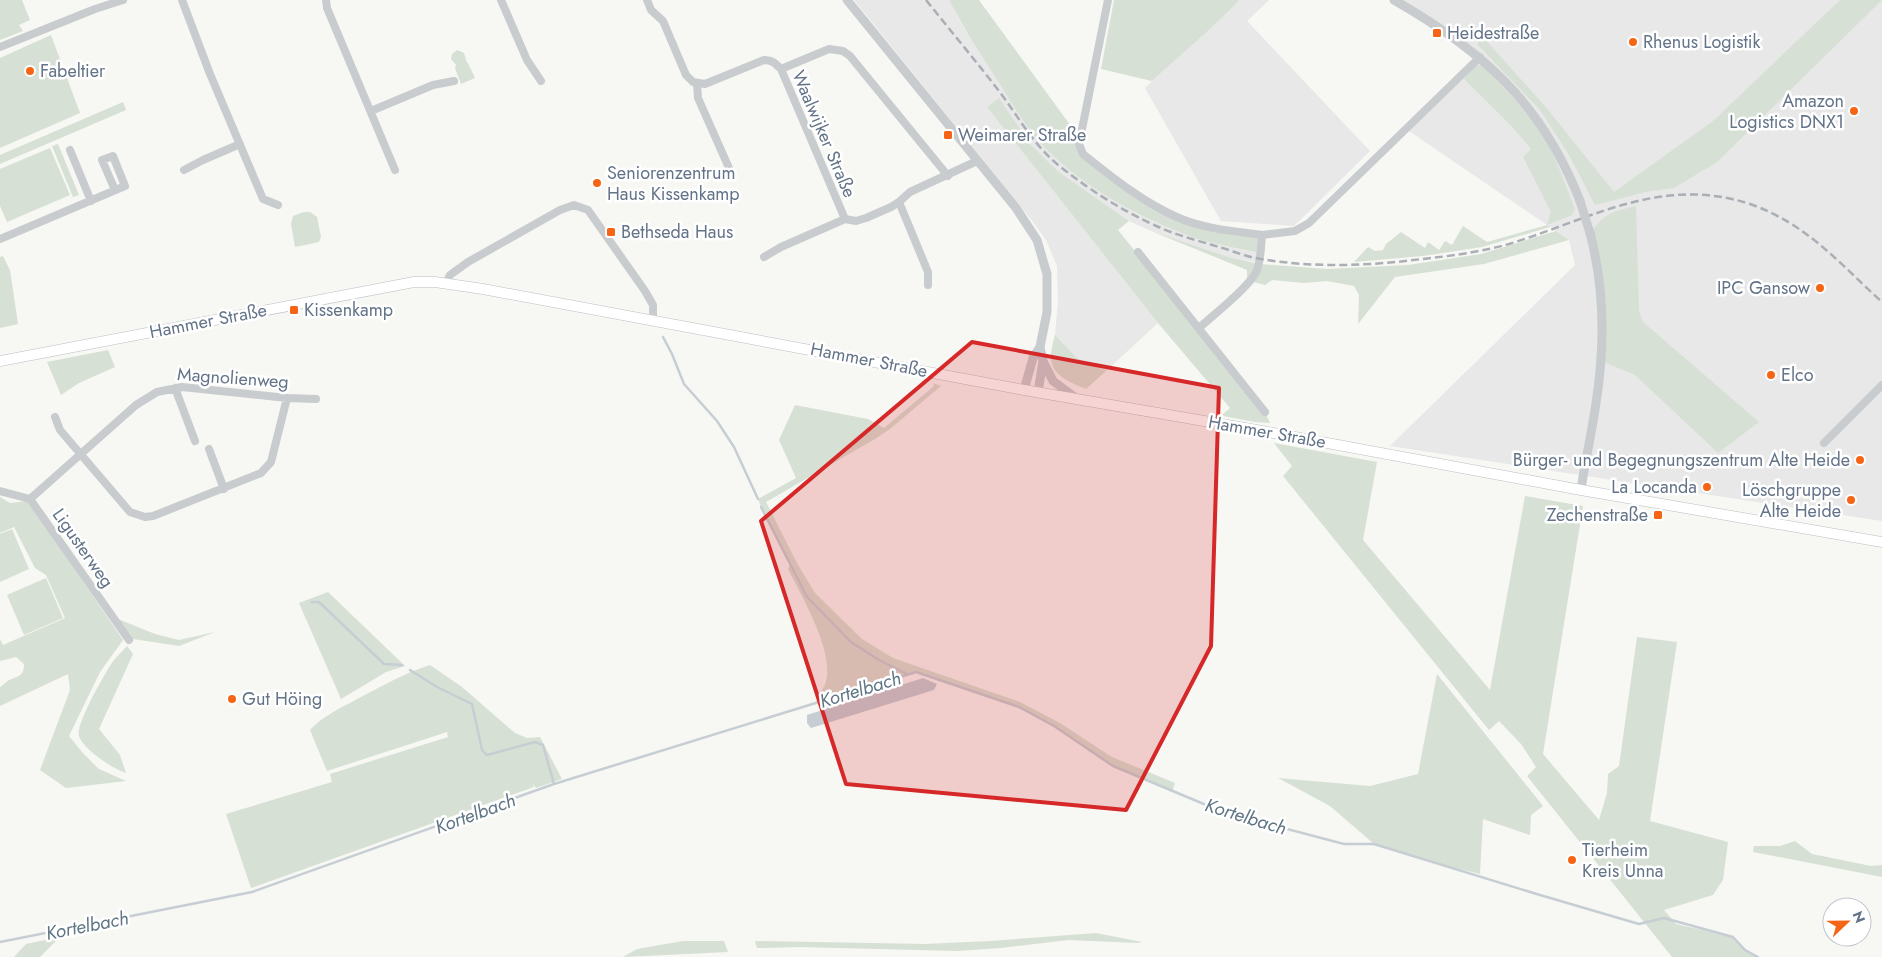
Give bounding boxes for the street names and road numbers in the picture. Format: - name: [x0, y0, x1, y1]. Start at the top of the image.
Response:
- street label: Waalwijker Straße: [785, 66, 863, 202]
- street label: Hammer Straße: [147, 297, 269, 345]
- street label: Hammer Straße: [808, 336, 930, 384]
- street label: Magnolienweg: [176, 361, 290, 395]
- street label: Hammer Straße: [1206, 409, 1328, 455]
- street label: Ligusterweg: [46, 503, 120, 593]

